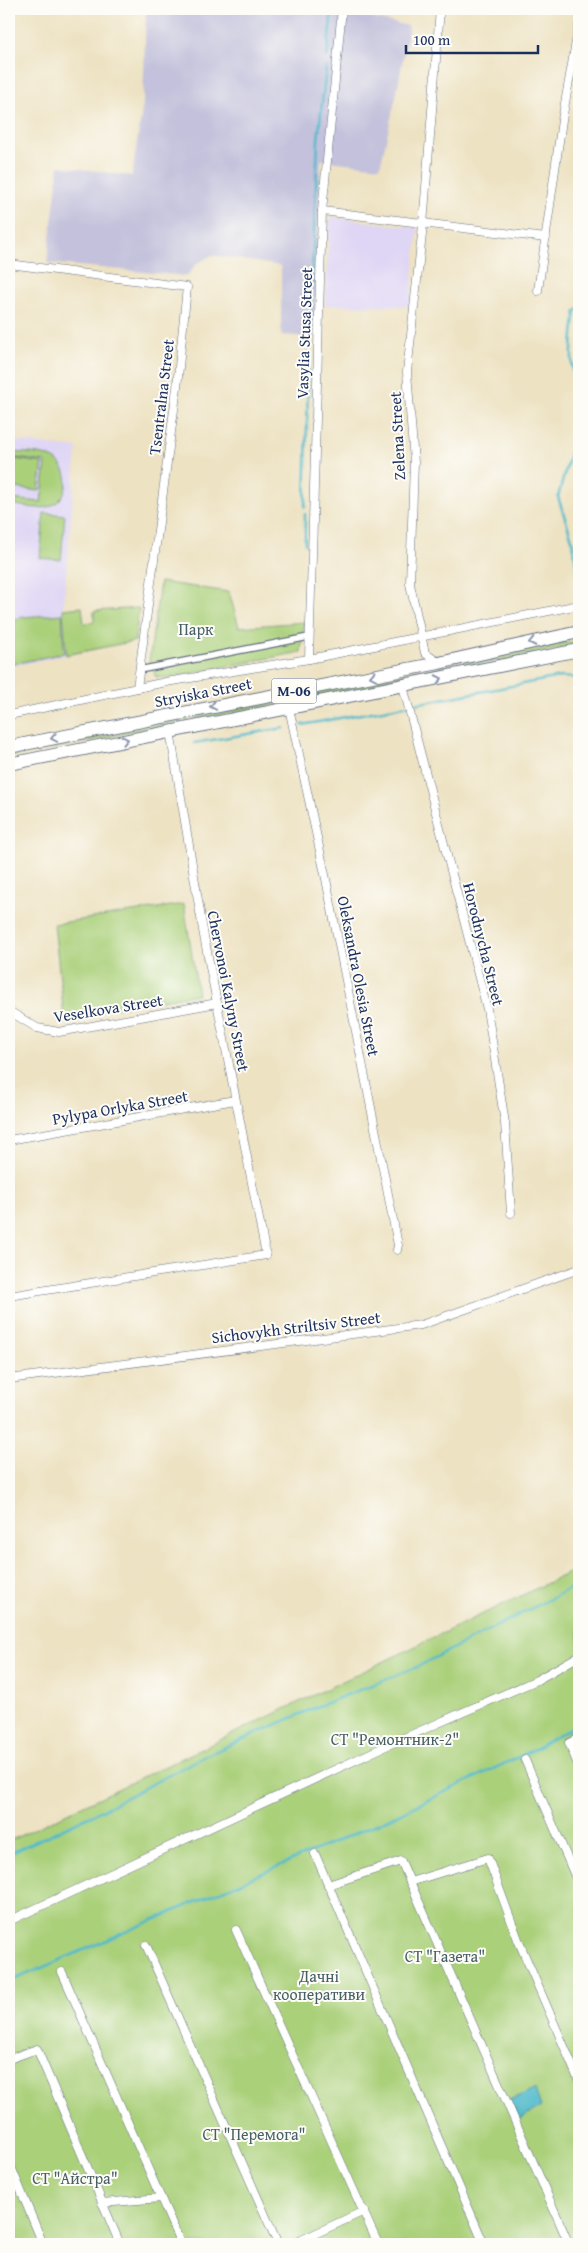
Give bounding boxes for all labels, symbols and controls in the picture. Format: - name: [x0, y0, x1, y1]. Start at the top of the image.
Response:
- scale bar: [406, 22, 538, 54]
- text: 100 m: [413, 29, 451, 50]
- street label: Vasylia Stusa Street: [290, 267, 318, 399]
- street label: Tsentralna Street: [142, 337, 180, 456]
- street label: Zelena Street: [383, 391, 411, 481]
- park label: Парк: [179, 617, 214, 641]
- one-way arrow: [527, 637, 536, 647]
- one-way arrow: [368, 670, 377, 680]
- street label: Stryiska Street: [152, 671, 254, 713]
- one-way arrow: [435, 674, 444, 685]
- road number: М-06: [272, 678, 316, 704]
- one-way arrow: [209, 701, 218, 711]
- one-way arrow: [49, 732, 58, 743]
- one-way arrow: [121, 736, 130, 746]
- street label: Horodnycha Street: [457, 880, 511, 1008]
- street label: Oleksandra Olesia Street: [332, 894, 386, 1059]
- street label: Chervonoi Kalyny Street: [202, 909, 256, 1074]
- street label: Veselkova Street: [52, 987, 165, 1028]
- street label: Pylypa Orlyka Street: [50, 1083, 190, 1131]
- street label: Sichovykh Striltsiv Street: [210, 1305, 382, 1349]
- park label: СТ "Ремонтник-2": [331, 1727, 459, 1751]
- park label: СТ "Газета": [405, 1944, 485, 1968]
- park label: Дачні кооперативи: [273, 1964, 366, 2006]
- park label: СТ "Перемога": [202, 2122, 306, 2146]
- park label: СТ "Айстра": [32, 2166, 118, 2190]

